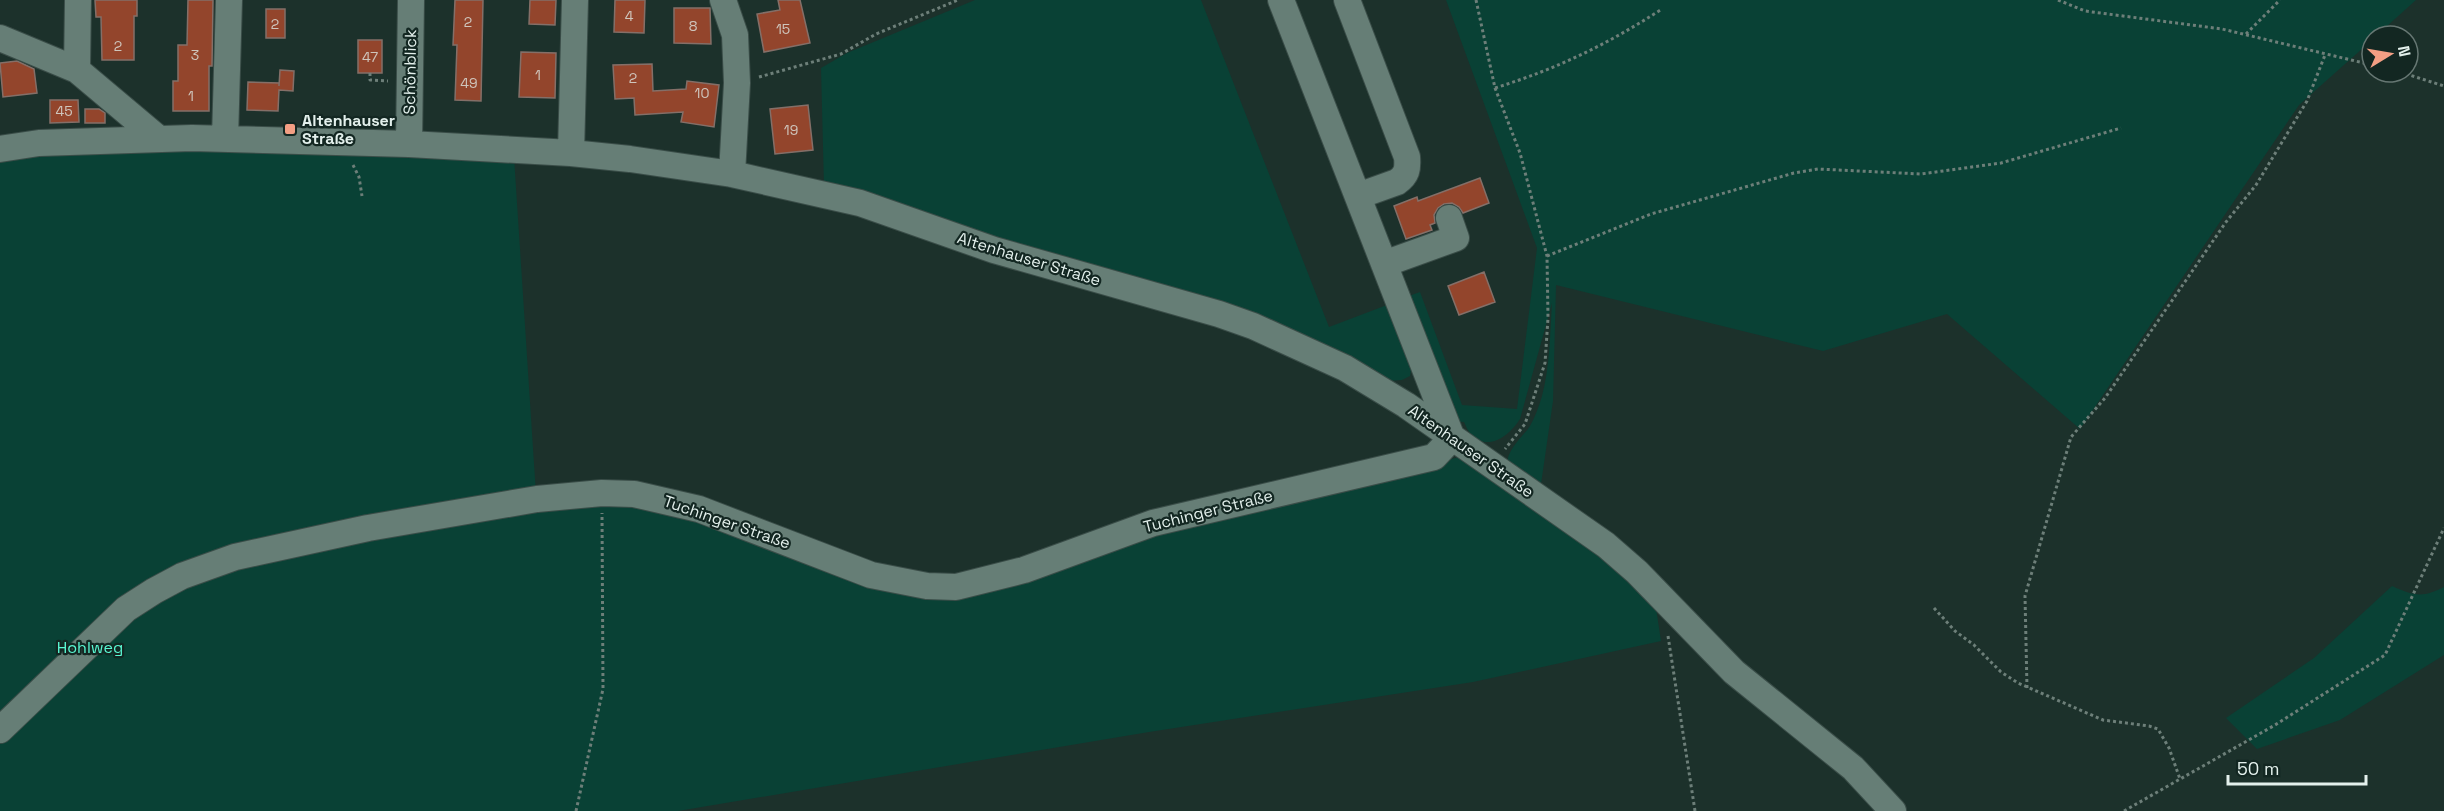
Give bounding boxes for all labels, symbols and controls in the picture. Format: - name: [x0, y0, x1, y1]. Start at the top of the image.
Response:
- house number: 4: [625, 7, 634, 25]
- house number: 2: [464, 13, 472, 31]
- house number: 2: [271, 15, 279, 33]
- house number: 8: [689, 17, 698, 35]
- house number: 15: [776, 20, 790, 38]
- north arrow: [2360, 24, 2420, 84]
- street label: Schönblick: [399, 29, 421, 115]
- house number: 2: [114, 37, 122, 55]
- text: N: [2393, 44, 2416, 59]
- house number: 3: [191, 46, 199, 64]
- house number: 47: [362, 48, 378, 66]
- house number: 1: [535, 66, 541, 84]
- house number: 2: [629, 69, 637, 87]
- house number: 49: [460, 74, 478, 92]
- house number: 10: [695, 84, 709, 102]
- house number: 1: [188, 87, 194, 105]
- house number: 45: [55, 102, 73, 120]
- place label: Altenhauser Straße: [302, 110, 395, 149]
- house number: 19: [784, 121, 798, 139]
- marker: Altenhauser Straße: [283, 122, 297, 136]
- street label: Altenhauser Straße: [955, 227, 1103, 291]
- street label: Altenhauser Straße: [1404, 400, 1538, 502]
- street label: Tuchinger Straße: [1141, 485, 1275, 537]
- street label: Tuchinger Straße: [661, 490, 793, 554]
- park label: Hohlweg: [57, 637, 123, 658]
- scale bar: [2228, 748, 2366, 786]
- text: 50 m: [2237, 757, 2279, 780]

